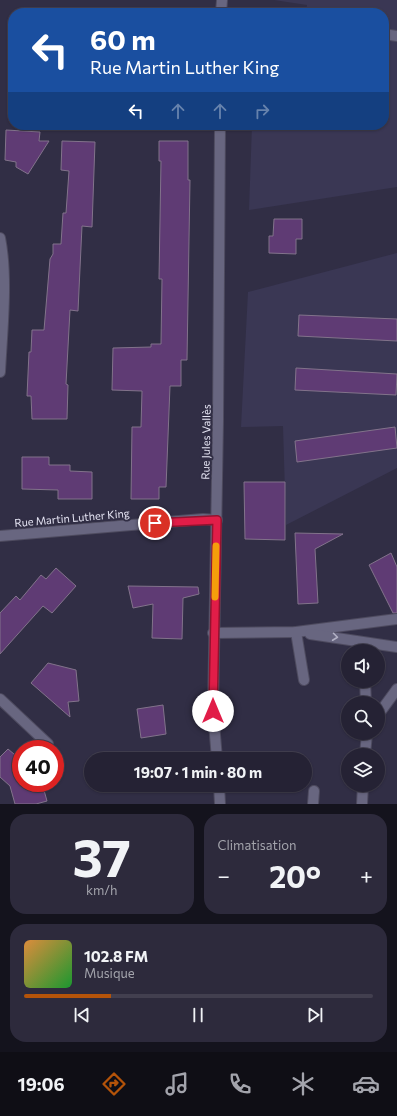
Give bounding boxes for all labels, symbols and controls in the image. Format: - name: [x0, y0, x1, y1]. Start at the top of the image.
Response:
- text: 60 m: [90, 22, 156, 56]
- icon: left: [24, 24, 76, 76]
- text: Rue Martin Luther King: [90, 56, 279, 78]
- icon: left: [125, 100, 147, 122]
- icon: ahead: [167, 100, 189, 122]
- icon: ahead: [209, 100, 231, 122]
- icon: right: [251, 100, 273, 122]
- street label: Rue Jules Vallès: [198, 404, 214, 480]
- street label: Rue Martin Luther King: [14, 506, 130, 529]
- pin: [138, 506, 172, 540]
- icon: arrive: [144, 512, 166, 534]
- one-way arrow: [332, 632, 338, 641]
- map controls: [341, 644, 385, 792]
- button: sound: [341, 644, 385, 688]
- position arrow: [192, 690, 234, 732]
- button: search: [341, 696, 385, 740]
- speed limit sign: 40: [12, 740, 64, 792]
- button: layers: [341, 748, 385, 792]
- text: 19:07 · 1 min · 80 m: [134, 763, 262, 781]
- text: 37: [73, 824, 131, 888]
- text: Climatisation: [218, 837, 296, 853]
- text: 20°: [269, 857, 321, 894]
- text: −: [218, 862, 230, 889]
- text: +: [360, 862, 373, 889]
- text: km/h: [86, 882, 118, 898]
- text: 102.8 FM: [84, 947, 148, 965]
- text: Musique: [84, 965, 135, 981]
- icon: previous: [71, 1004, 93, 1026]
- icon: pause: [187, 1004, 209, 1026]
- icon: next: [304, 1004, 326, 1026]
- icon: directions: [100, 1070, 128, 1098]
- icon: music: [163, 1070, 191, 1098]
- icon: phone: [226, 1070, 254, 1098]
- icon: climate: [289, 1070, 317, 1098]
- icon: car: [352, 1070, 380, 1098]
- text: 19:06: [17, 1073, 65, 1095]

